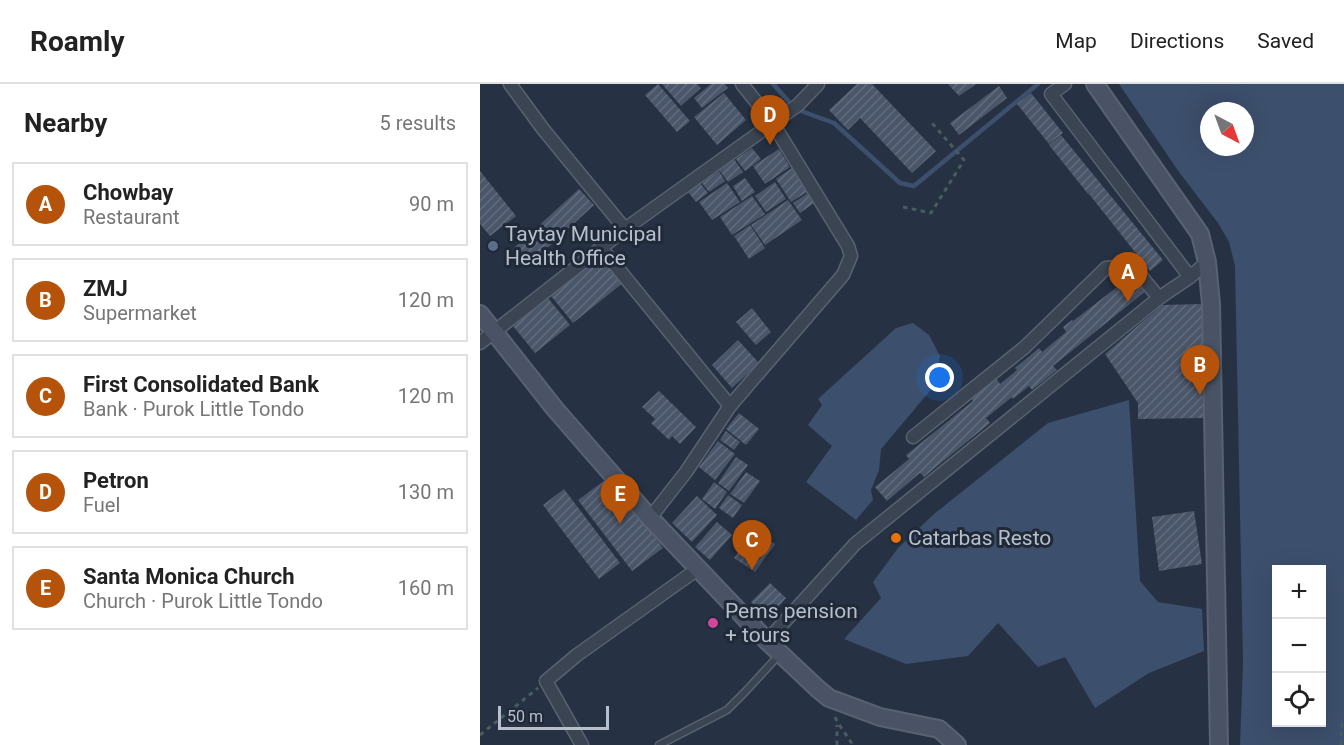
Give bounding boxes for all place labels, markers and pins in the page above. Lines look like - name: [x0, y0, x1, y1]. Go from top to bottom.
- pin: D: [750, 95, 790, 145]
- place label: Taytay Municipal Health Office: [505, 222, 662, 270]
- marker: Taytay Municipal Health Office: [486, 239, 500, 253]
- pin: A: [1108, 252, 1148, 302]
- pin: B: [1180, 346, 1220, 395]
- pin: E: [600, 474, 640, 524]
- pin: C: [732, 520, 772, 570]
- place label: Catarbas Resto: [908, 526, 1051, 550]
- marker: Catarbas Resto: [889, 531, 903, 545]
- place label: Pems pension + tours: [725, 599, 858, 647]
- marker: Pems pension + tours: [706, 616, 720, 630]

